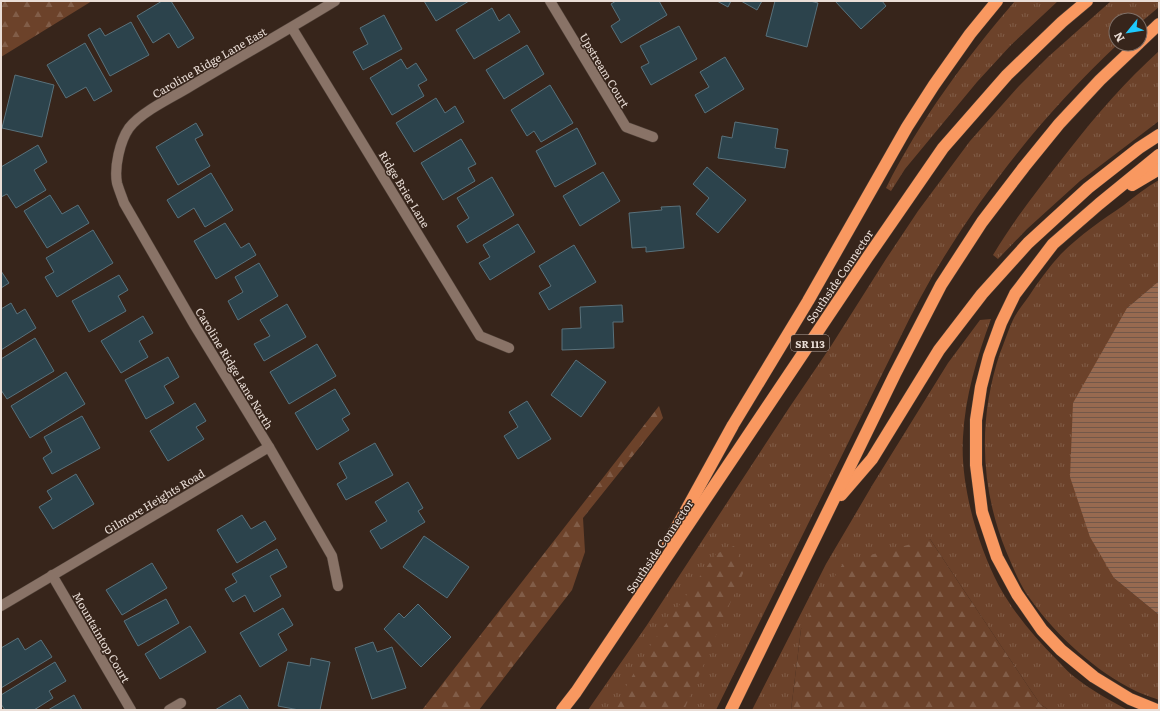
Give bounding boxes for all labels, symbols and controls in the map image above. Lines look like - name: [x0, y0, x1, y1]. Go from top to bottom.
- north arrow: [1108, 12, 1148, 52]
- street label: Caroline Ridge Lane East: [149, 22, 270, 101]
- street label: Upstream Court: [576, 30, 634, 111]
- text: N: [1109, 30, 1128, 45]
- street label: Ridge Brier Lane: [376, 148, 434, 231]
- street label: Southside Connector: [802, 225, 877, 326]
- street label: Caroline Ridge Lane North: [192, 304, 278, 432]
- road number: SR 113: [791, 335, 829, 351]
- street label: Gilmore Heights Road: [101, 464, 208, 537]
- street label: Southside Connector: [622, 495, 697, 596]
- street label: Mountaintop Court: [69, 589, 135, 686]

